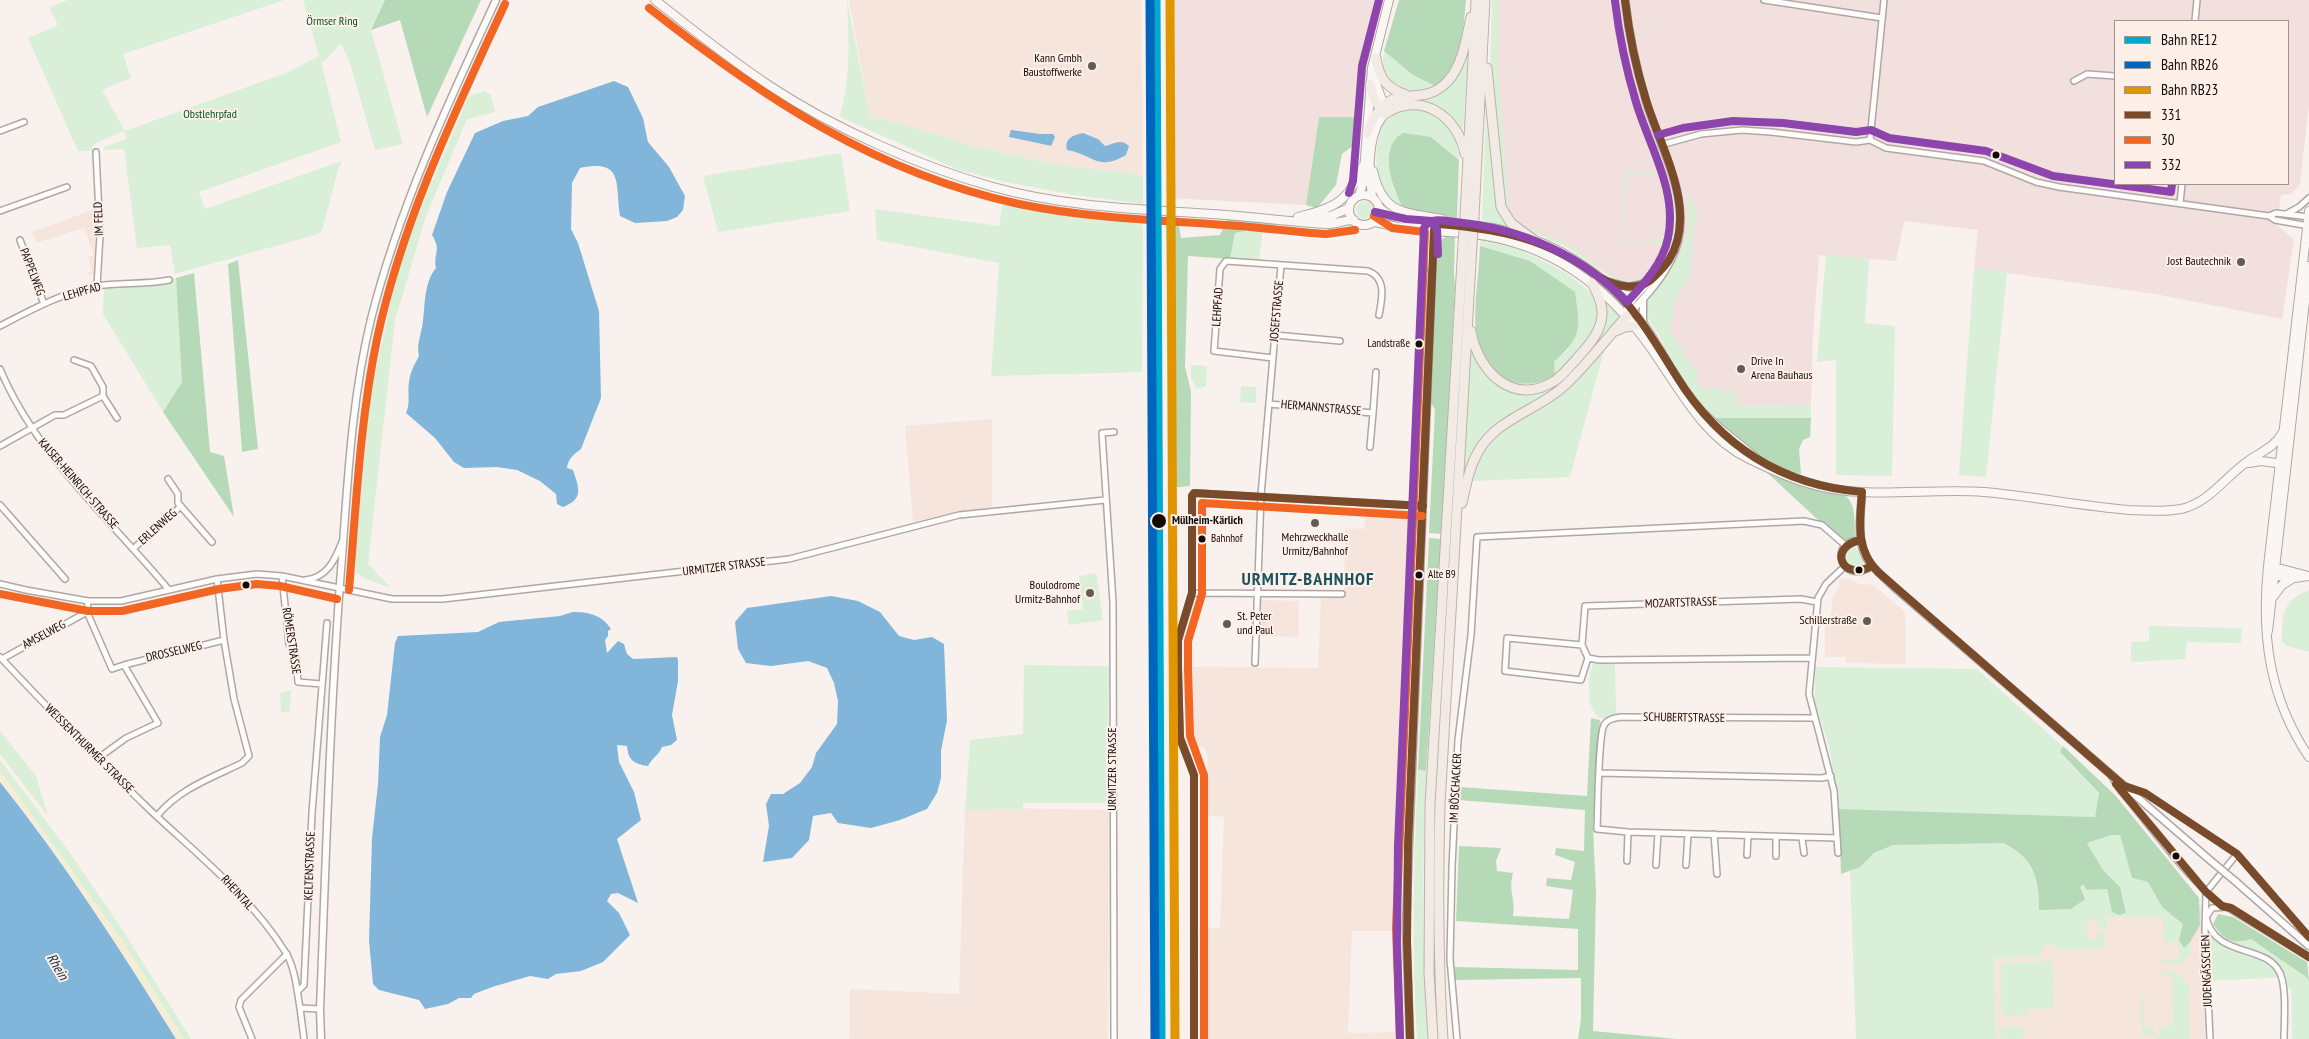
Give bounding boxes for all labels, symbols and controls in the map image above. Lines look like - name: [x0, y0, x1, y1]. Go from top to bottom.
- park label: Örmser Ring: [306, 15, 358, 29]
- legend: [2114, 20, 2289, 185]
- text: Bahn RE12: [2161, 30, 2218, 49]
- place label: Kann Gmbh Baustoffwerke: [1023, 52, 1082, 80]
- text: Bahn RB26: [2161, 55, 2218, 74]
- marker: Kann Gmbh Baustoffwerke: [1086, 60, 1098, 72]
- text: Bahn RB23: [2161, 80, 2218, 99]
- text: 331: [2161, 105, 2181, 124]
- park label: Obstlehrpfad: [183, 108, 237, 122]
- text: 30: [2161, 130, 2175, 149]
- unlabelled marker: [1991, 150, 2001, 160]
- text: 332: [2161, 155, 2181, 174]
- street label: IM FELD: [91, 202, 107, 236]
- street label: PAPPELWEG: [16, 246, 48, 298]
- place label: Jost Bautechnik: [2167, 255, 2231, 269]
- marker: Jost Bautechnik: [2235, 256, 2247, 268]
- street label: LEHPFAD: [61, 280, 103, 304]
- street label: JOSEFSTRASSE: [1267, 280, 1287, 342]
- street label: LEHPFAD: [1209, 287, 1227, 327]
- place label: Landstraße: [1368, 337, 1410, 351]
- marker: Landstraße: [1414, 339, 1424, 349]
- place label: Drive In Arena Bauhaus: [1751, 355, 1813, 383]
- marker: Drive In Arena Bauhaus: [1735, 363, 1747, 375]
- street label: HERMANNSTRASSE: [1280, 397, 1362, 419]
- street label: KAISER-HEINRICH-STRASSE: [35, 436, 121, 532]
- street label: ERLENWEG: [136, 506, 180, 548]
- marker: Mülheim-Kärlich: [1150, 512, 1168, 530]
- place label: Mülheim-Kärlich: [1172, 514, 1243, 528]
- marker: Mehrzweckhalle Urmitz/Bahnhof: [1309, 517, 1321, 529]
- place label: Mehrzweckhalle Urmitz/Bahnhof: [1282, 531, 1348, 559]
- place label: Bahnhof: [1211, 532, 1243, 546]
- marker: Bahnhof: [1197, 534, 1207, 544]
- street label: URMITZER STRASSE: [682, 555, 766, 579]
- unlabelled marker: [1854, 565, 1864, 575]
- place label: Alte B9: [1428, 568, 1456, 582]
- district label: URMITZ-BAHNHOF: [1240, 569, 1376, 591]
- marker: Alte B9: [1414, 570, 1424, 580]
- place label: Boulodrome Urmitz-Bahnhof: [1015, 579, 1080, 607]
- unlabelled marker: [241, 580, 251, 590]
- marker: Boulodrome Urmitz-Bahnhof: [1084, 587, 1096, 599]
- street label: MOZARTSTRASSE: [1645, 595, 1717, 611]
- street label: RÖMERSTRASSE: [279, 606, 303, 676]
- place label: St. Peter und Paul: [1237, 610, 1273, 638]
- place label: Schillerstraße: [1800, 614, 1857, 628]
- marker: Schillerstraße: [1861, 615, 1873, 627]
- street label: AMSELWEG: [20, 618, 68, 652]
- marker: St. Peter und Paul: [1221, 618, 1233, 630]
- street label: DROSSELWEG: [145, 639, 203, 665]
- street label: WEISSENTHURMER STRASSE: [42, 702, 136, 796]
- street label: SCHUBERTSTRASSE: [1643, 710, 1725, 726]
- street label: URMITZER STRASSE: [1106, 727, 1120, 811]
- street label: IM BÖSCHACKER: [1447, 753, 1465, 823]
- street label: KELTENSTRASSE: [302, 831, 318, 901]
- unlabelled marker: [2171, 851, 2181, 861]
- street label: RHEINTAL: [218, 873, 256, 913]
- street label: JUDENGÄSSCHEN: [2199, 935, 2215, 1007]
- water label: Rhein: [43, 951, 71, 983]

